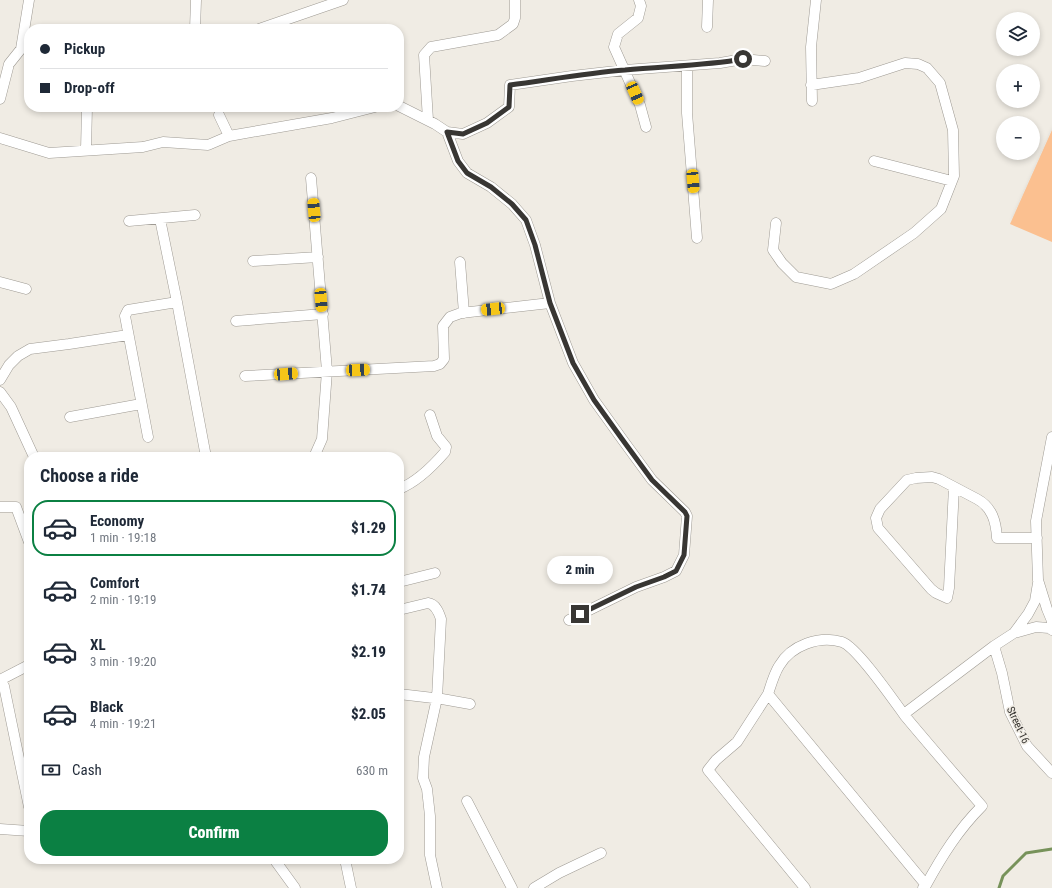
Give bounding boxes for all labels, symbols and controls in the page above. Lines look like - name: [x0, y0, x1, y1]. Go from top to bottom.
- map controls: [996, 12, 1040, 160]
- button: layers: [996, 12, 1040, 56]
- text: Pickup: [64, 40, 105, 58]
- route start: [734, 50, 752, 68]
- button: +: [996, 64, 1040, 108]
- text: Drop-off: [64, 79, 115, 97]
- car: [625, 80, 645, 106]
- button: −: [996, 116, 1040, 160]
- car: [686, 169, 700, 193]
- car: [307, 198, 321, 222]
- car: [314, 288, 328, 312]
- car: [480, 302, 506, 316]
- car: [346, 363, 370, 377]
- car: [274, 367, 298, 381]
- text: Choose a ride: [40, 465, 139, 486]
- icon: car: [42, 510, 78, 546]
- text: Economy: [90, 512, 144, 530]
- text: $1.29: [351, 519, 386, 537]
- text: 1 min · 19:18: [90, 530, 156, 545]
- callout: 2 min: [547, 556, 613, 584]
- text: 2 min: [566, 562, 594, 577]
- icon: car: [42, 572, 78, 608]
- text: Comfort: [90, 574, 139, 592]
- text: $1.74: [351, 581, 386, 599]
- text: 2 min · 19:19: [90, 592, 156, 607]
- route end: [571, 605, 589, 623]
- icon: car: [42, 634, 78, 670]
- text: XL: [90, 636, 106, 654]
- text: $2.19: [351, 643, 386, 661]
- text: 3 min · 19:20: [90, 654, 156, 669]
- icon: car: [42, 696, 78, 732]
- text: Black: [90, 698, 123, 716]
- street label: Street-16: [1004, 704, 1032, 746]
- text: $2.05: [351, 705, 386, 723]
- text: 4 min · 19:21: [90, 716, 156, 731]
- icon: cash: [40, 759, 62, 781]
- text: Cash: [72, 761, 102, 779]
- text: 630 m: [356, 763, 388, 778]
- button: Confirm: [40, 810, 388, 856]

